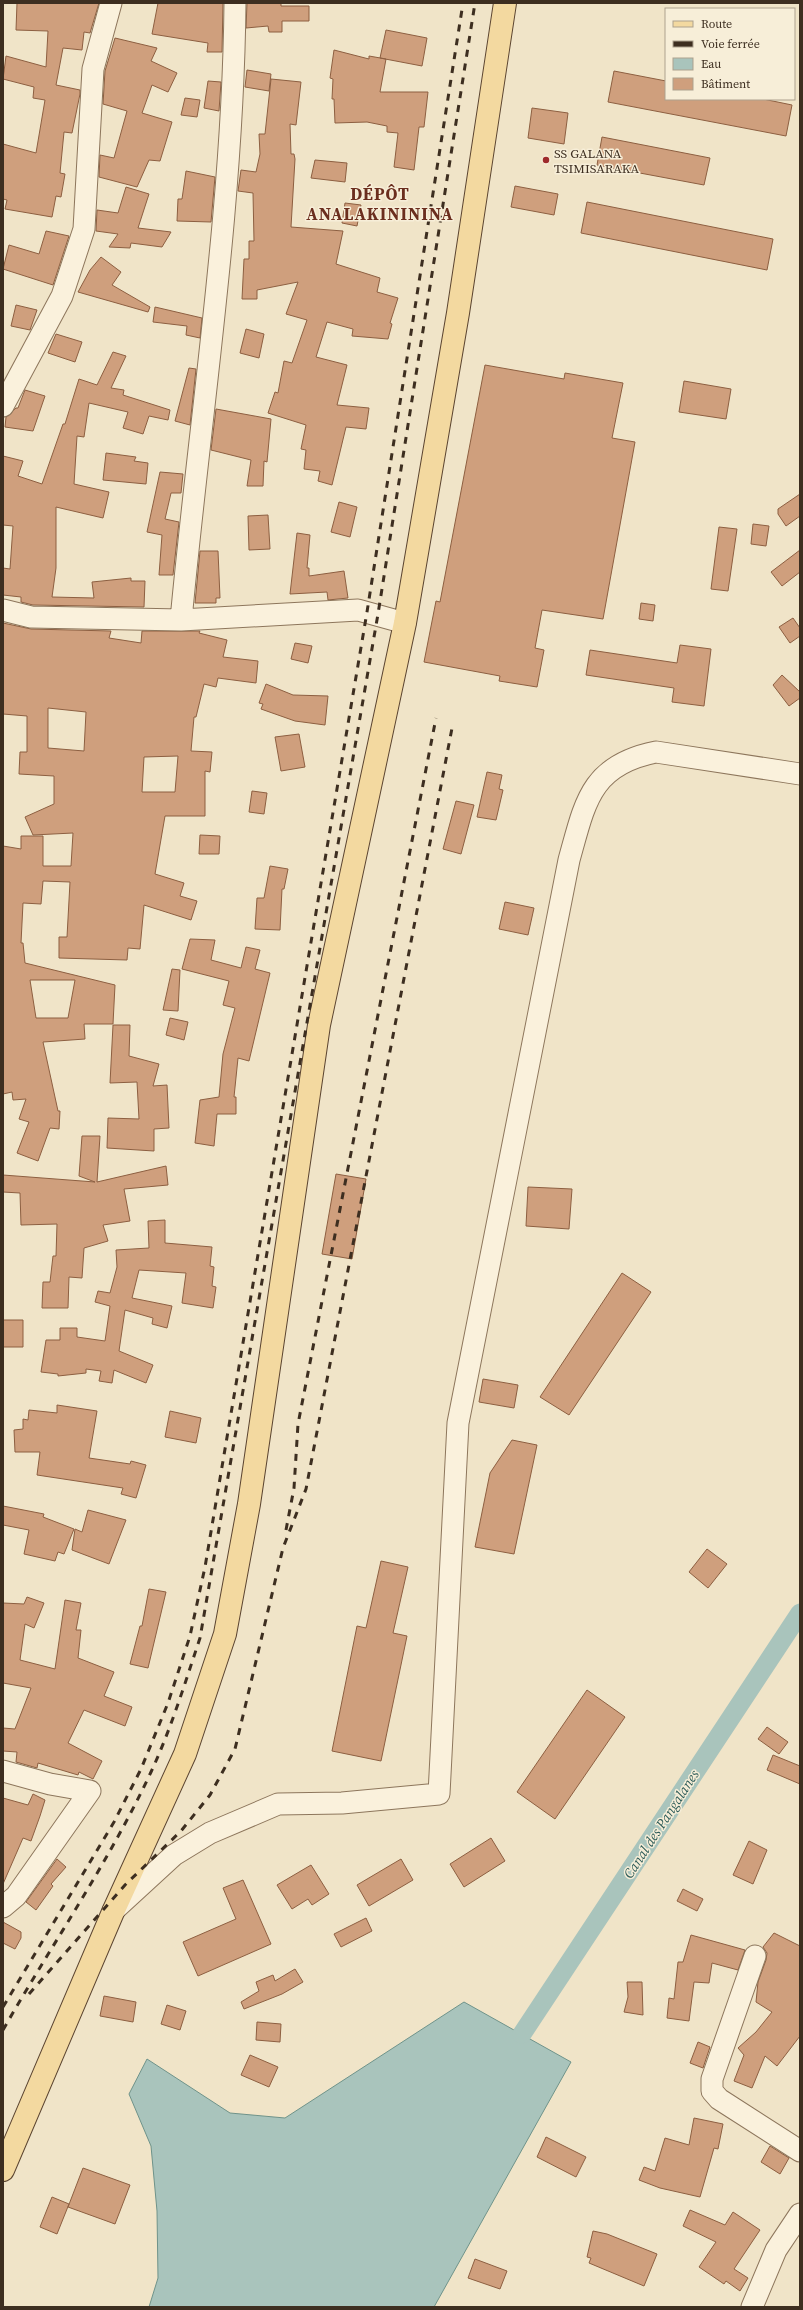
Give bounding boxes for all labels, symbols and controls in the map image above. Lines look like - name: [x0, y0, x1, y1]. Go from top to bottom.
- legend: [665, 8, 795, 100]
- text: Route: [701, 16, 732, 32]
- text: Voie ferrée: [701, 36, 760, 52]
- text: Eau: [701, 56, 721, 72]
- text: Bâtiment: [701, 76, 750, 92]
- place label: SS GALANA TSIMISARAKA: [554, 145, 640, 177]
- marker: SS GALANA TSIMISARAKA: [541, 155, 551, 165]
- district label: DÉPÔT ANALAKINININA: [306, 182, 454, 226]
- water label: Canal des Pangalanes: [618, 1765, 704, 1882]

